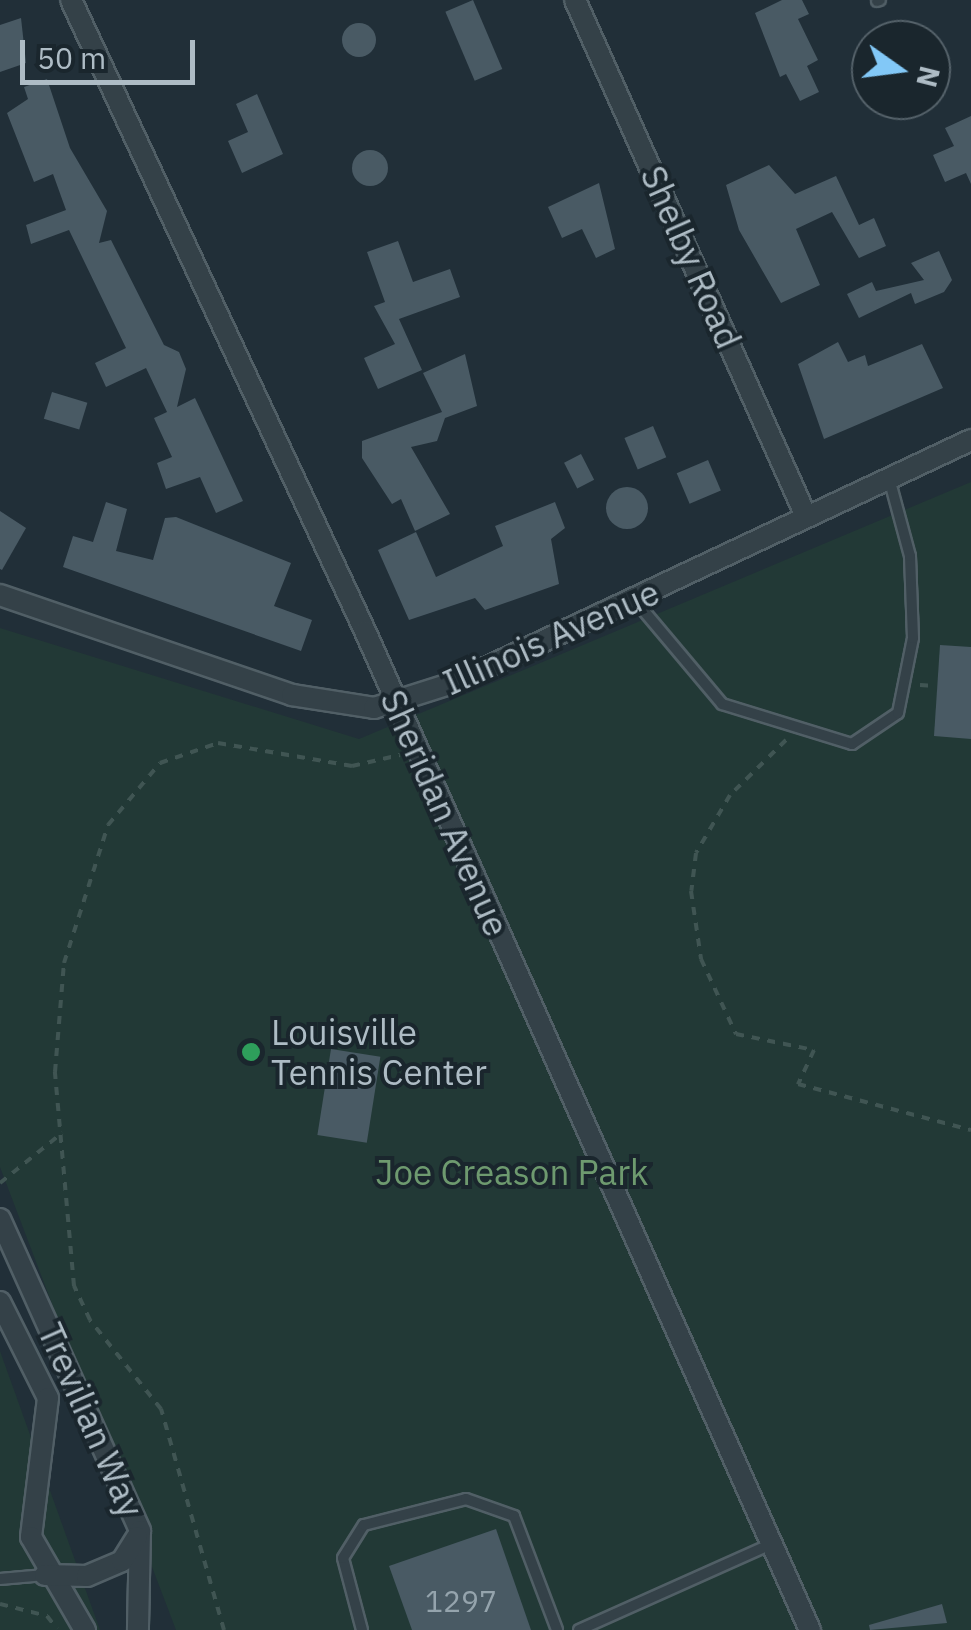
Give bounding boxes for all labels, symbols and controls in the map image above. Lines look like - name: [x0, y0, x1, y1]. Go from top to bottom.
- scale bar: [25, 20, 200, 82]
- north arrow: [851, 20, 951, 120]
- text: 50 m: [37, 38, 106, 77]
- text: N: [908, 63, 949, 91]
- street label: Shelby Road: [632, 159, 750, 355]
- street label: Illinois Avenue: [436, 571, 666, 703]
- street label: Sheridan Avenue: [372, 683, 518, 943]
- place label: Louisville Tennis Center: [271, 1011, 487, 1093]
- marker: Louisville Tennis Center: [240, 1041, 262, 1063]
- park label: Joe Creason Park: [376, 1151, 648, 1193]
- street label: Trevilian Way: [30, 1316, 152, 1524]
- house number: 1297: [425, 1583, 497, 1619]

